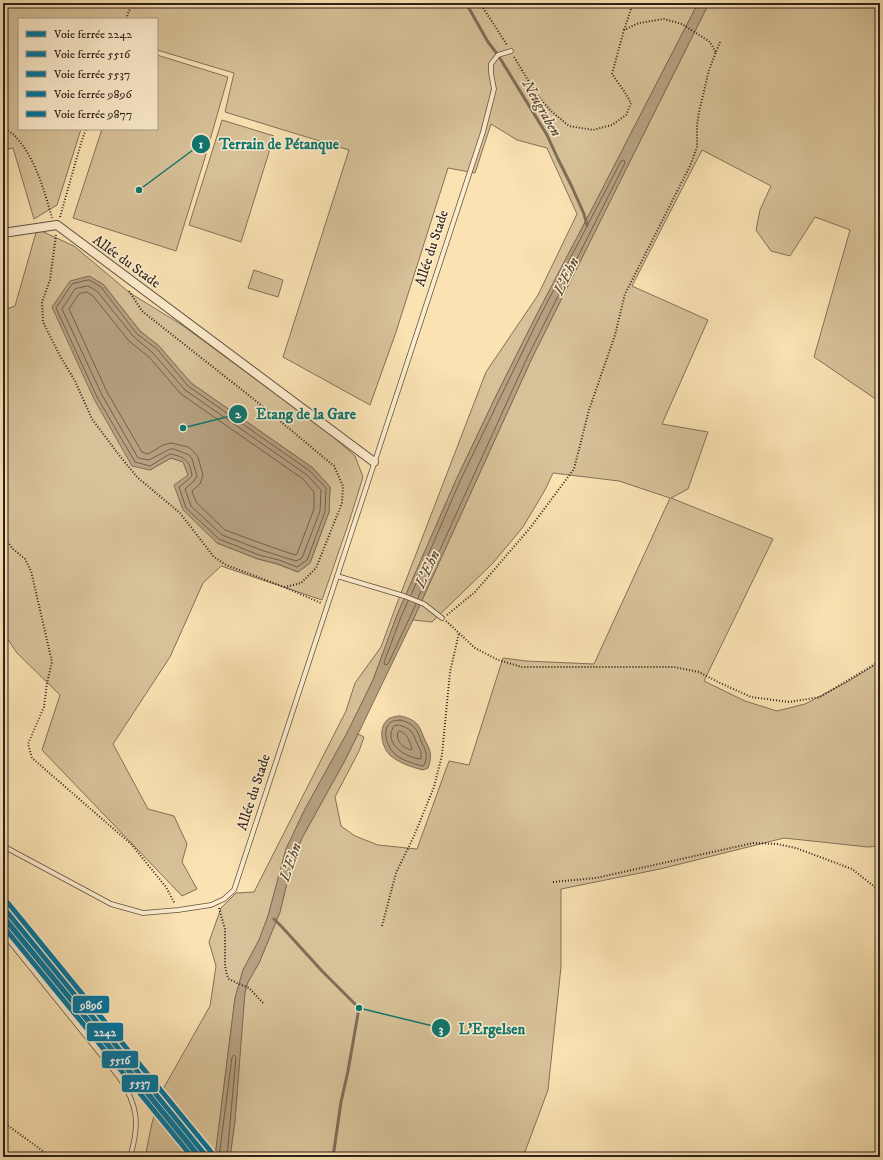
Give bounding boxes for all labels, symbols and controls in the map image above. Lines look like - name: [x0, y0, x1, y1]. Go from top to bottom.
- legend: [18, 18, 158, 130]
- text: Voie ferrée 2242: [53, 27, 132, 42]
- text: Voie ferrée 5516: [53, 47, 131, 62]
- text: Voie ferrée 5537: [53, 67, 130, 82]
- water label: Neugraben: [517, 75, 566, 141]
- text: Voie ferrée 9896: [53, 87, 133, 102]
- text: Voie ferrée 9877: [53, 107, 132, 122]
- callout: Terrain de Pétanque: [191, 130, 347, 157]
- text: Terrain de Pétanque: [218, 135, 340, 155]
- text: 1: [199, 137, 204, 152]
- street label: Allée du Stade: [411, 208, 453, 289]
- street label: Allée du Stade: [89, 231, 164, 292]
- water label: L'Ehn: [549, 254, 584, 299]
- callout: Etang de la Gare: [228, 401, 364, 428]
- text: Etang de la Gare: [256, 405, 357, 424]
- text: 2: [235, 407, 242, 422]
- water label: L'Ehn: [410, 547, 445, 592]
- street label: Allée du Stade: [233, 752, 275, 833]
- water label: L'Ehn: [275, 840, 306, 885]
- line badge: 9896: [72, 995, 110, 1014]
- text: 9896: [79, 999, 103, 1013]
- callout: L'Ergelsen: [431, 1015, 534, 1042]
- text: L'Ergelsen: [459, 1020, 526, 1039]
- line badge: 2242: [86, 1022, 124, 1042]
- text: 3: [439, 1022, 444, 1037]
- text: 2242: [94, 1026, 117, 1040]
- line badge: 5516: [101, 1050, 139, 1069]
- text: 5516: [109, 1054, 132, 1068]
- line badge: 5537: [121, 1074, 159, 1093]
- text: 5537: [129, 1077, 151, 1091]

